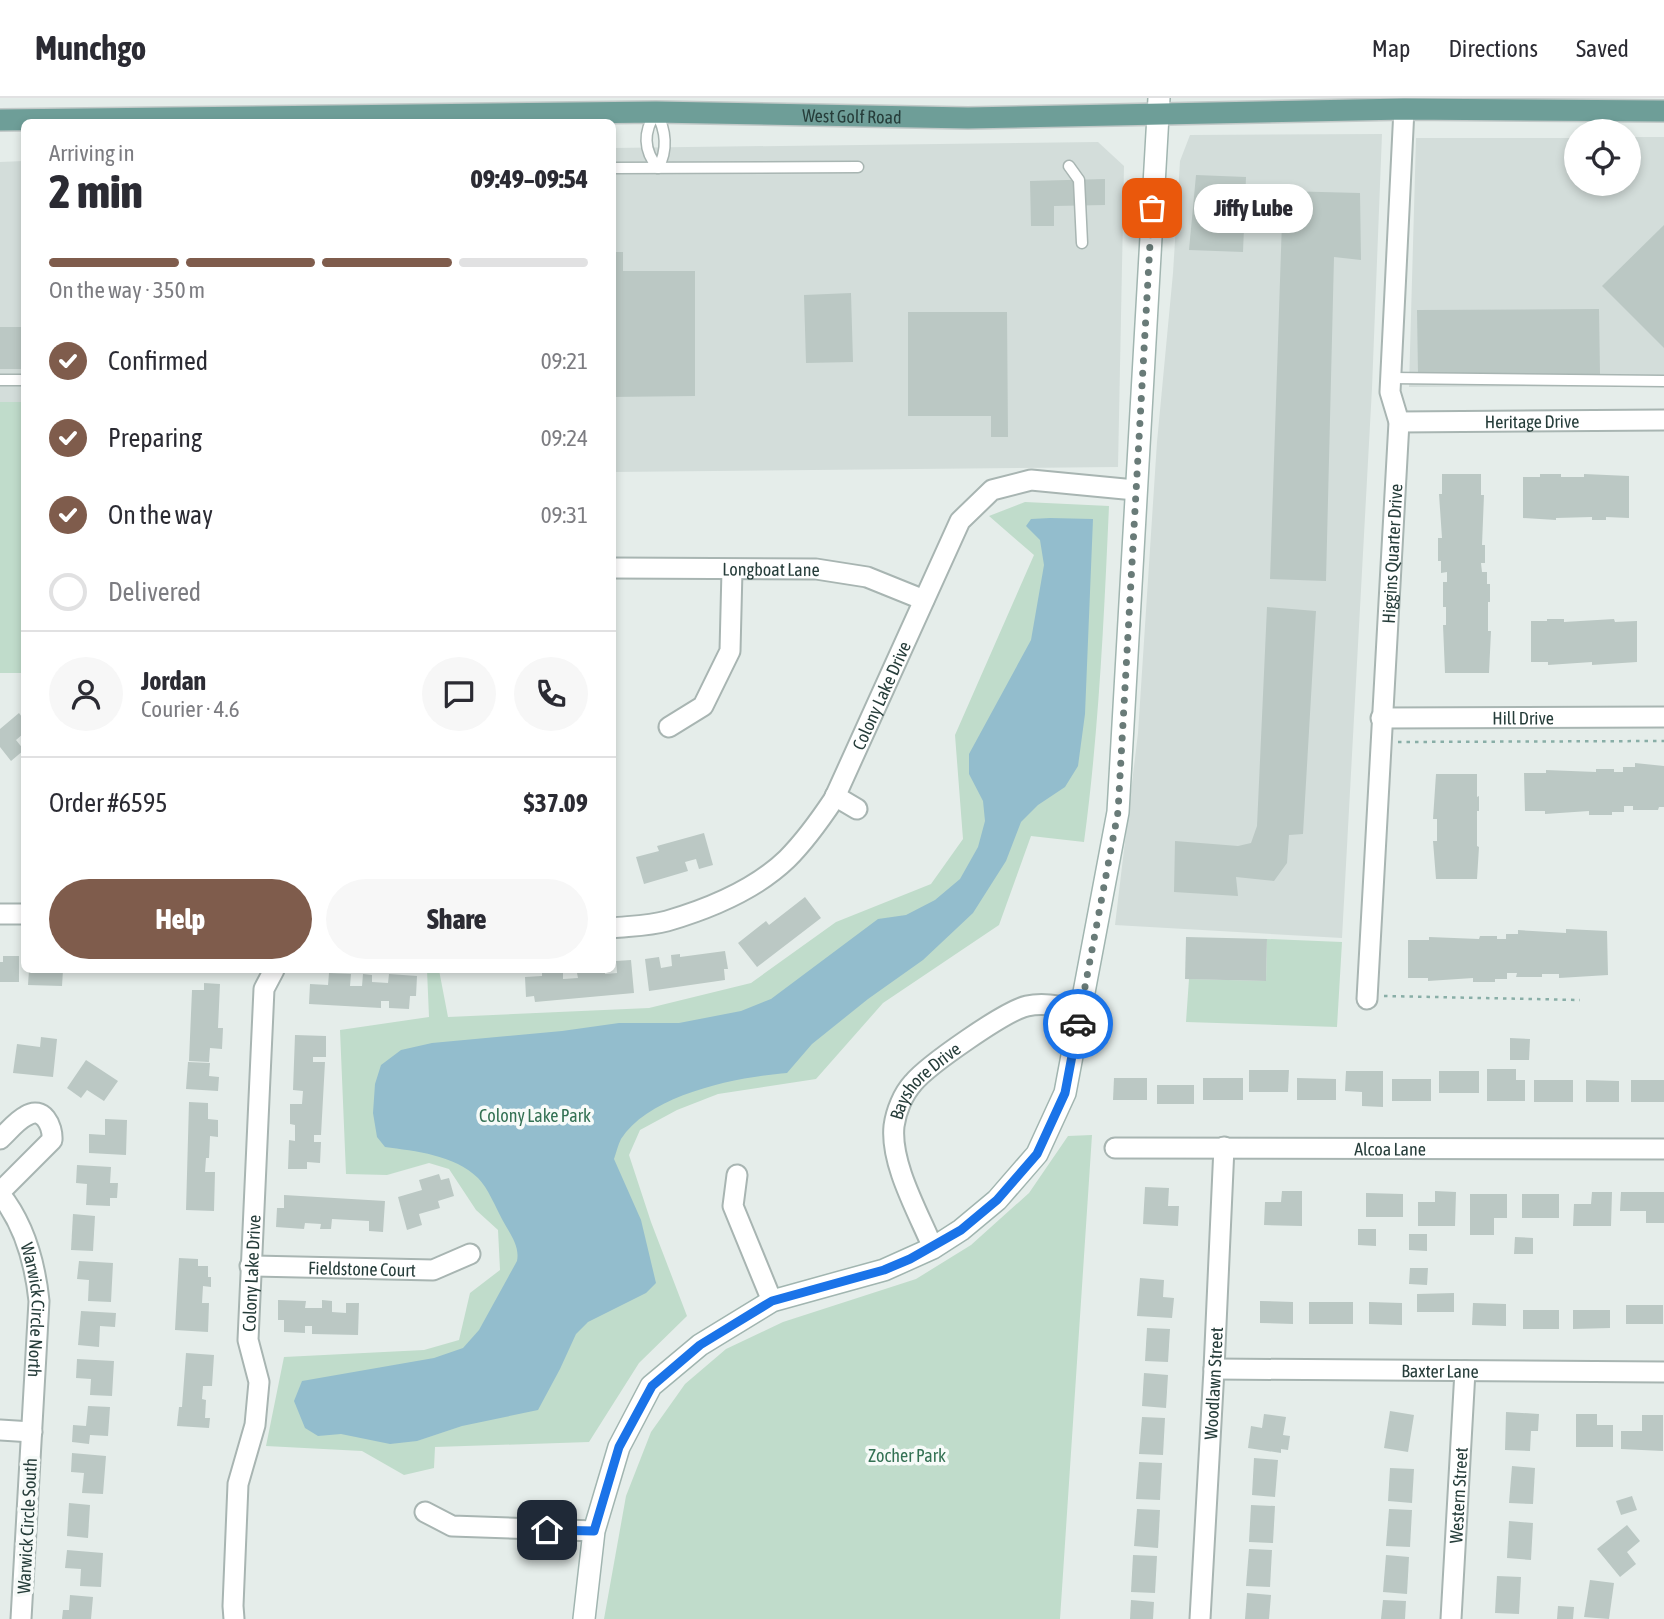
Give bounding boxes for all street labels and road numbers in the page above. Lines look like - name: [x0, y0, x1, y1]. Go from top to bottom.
- street label: West Golf Road: [802, 104, 902, 127]
- street label: Heritage Drive: [1485, 410, 1579, 432]
- street label: Higgins Quarter Drive: [1377, 483, 1406, 624]
- street label: Longboat Lane: [722, 558, 820, 580]
- street label: Colony Lake Drive: [847, 638, 915, 753]
- street label: Hill Drive: [1492, 707, 1554, 728]
- street label: Bayshore Drive: [885, 1038, 964, 1122]
- street label: Alcoa Lane: [1354, 1138, 1426, 1159]
- street label: Colony Lake Drive: [238, 1214, 264, 1332]
- street label: Warwick Circle North: [17, 1240, 50, 1378]
- street label: Fieldstone Court: [308, 1257, 416, 1280]
- street label: Woodlawn Street: [1200, 1327, 1226, 1440]
- street label: Baxter Lane: [1401, 1360, 1479, 1381]
- street label: Western Street: [1445, 1447, 1471, 1544]
- street label: Warwick Circle South: [13, 1457, 41, 1595]

